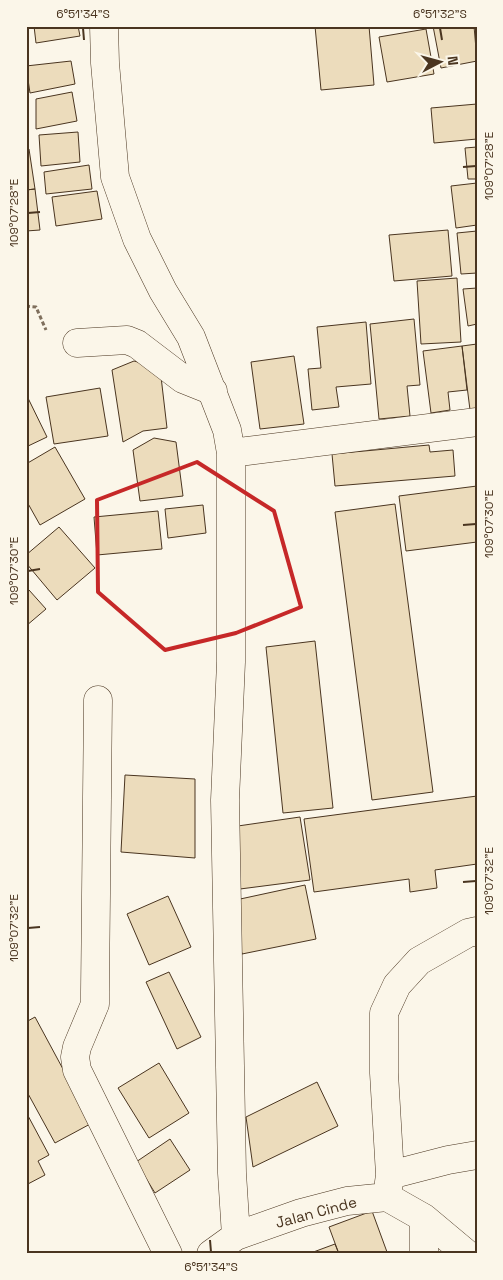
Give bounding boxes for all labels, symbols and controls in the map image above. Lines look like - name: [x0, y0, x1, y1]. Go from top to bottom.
- text: 6°51'34"S: [56, 6, 110, 22]
- text: 6°51'32"S: [413, 6, 467, 22]
- north arrow: [416, 38, 466, 88]
- text: N: [443, 55, 462, 66]
- text: 109°07'28"E: [481, 132, 497, 200]
- text: 109°07'28"E: [6, 179, 22, 247]
- text: 109°07'30"E: [481, 489, 497, 558]
- text: 109°07'30"E: [6, 536, 22, 605]
- text: 109°07'32"E: [481, 847, 497, 915]
- text: 109°07'32"E: [6, 894, 22, 962]
- street label: Jalan Cinde: [273, 1192, 359, 1232]
- text: 6°51'34"S: [184, 1259, 238, 1275]

